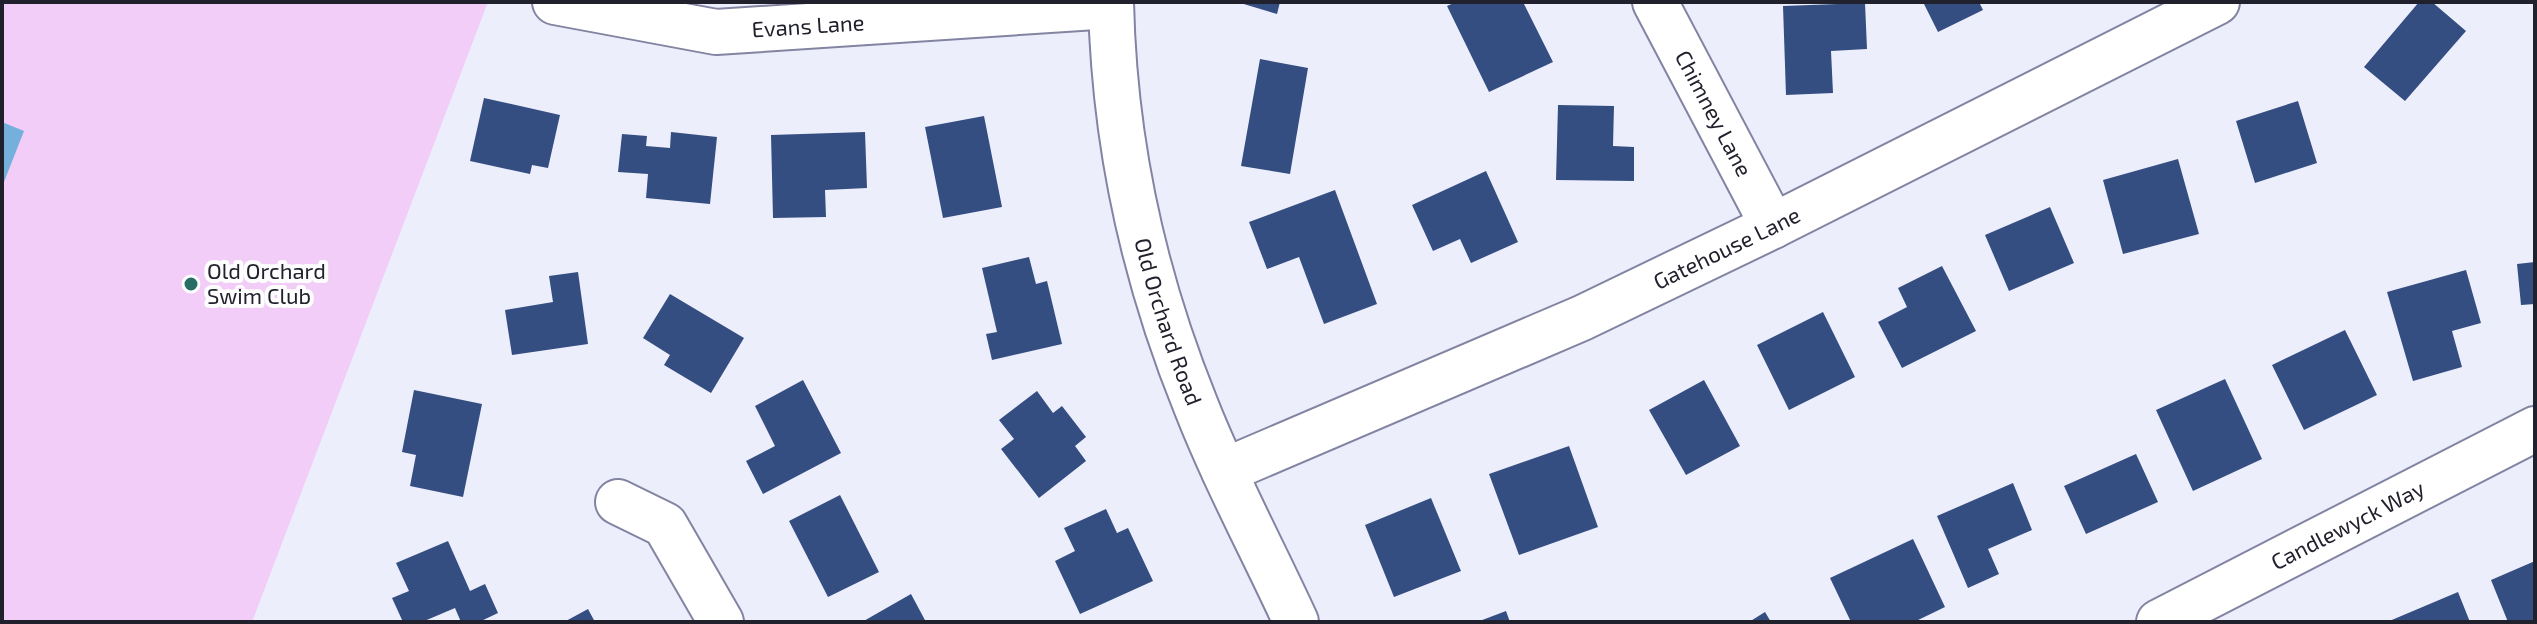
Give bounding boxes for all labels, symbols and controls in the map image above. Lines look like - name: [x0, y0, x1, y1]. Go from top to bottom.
- street label: Evans Lane: [751, 8, 865, 42]
- street label: Chimney Lane: [1671, 46, 1758, 180]
- street label: Gatehouse Lane: [1649, 201, 1804, 294]
- street label: Old Orchard Road: [1130, 235, 1208, 409]
- place label: Old Orchard Swim Club: [207, 257, 326, 308]
- marker: Old Orchard Swim Club: [182, 275, 200, 293]
- street label: Candlewyck Way: [2266, 474, 2428, 574]

